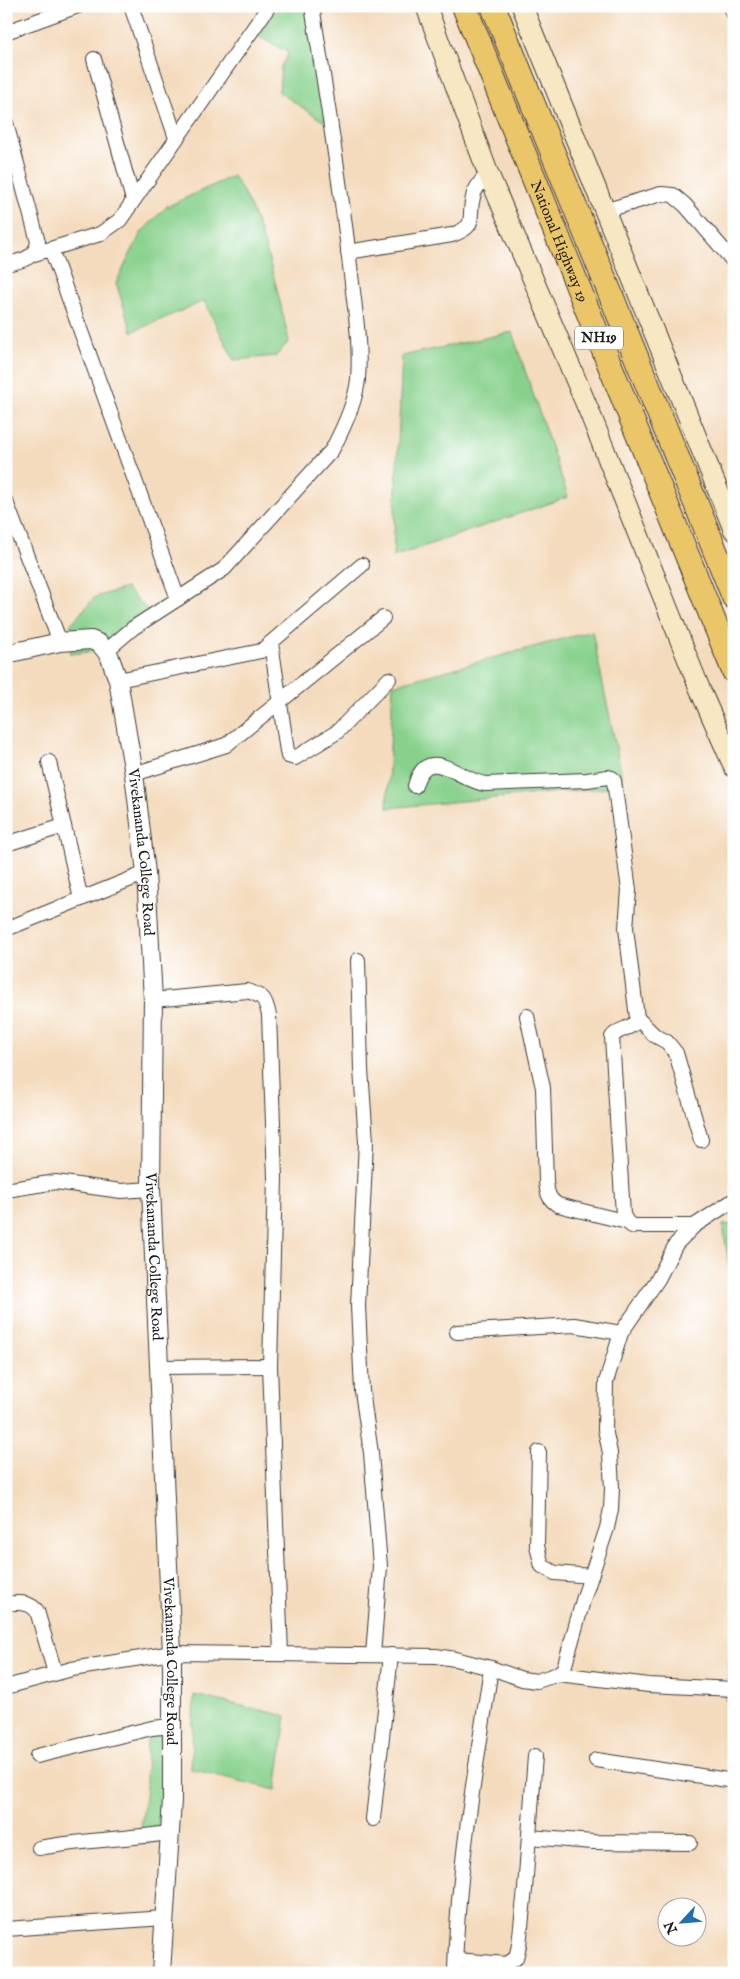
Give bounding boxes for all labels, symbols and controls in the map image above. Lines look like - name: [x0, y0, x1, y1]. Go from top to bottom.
- street label: National Highway 19: [526, 178, 593, 305]
- road number: NH19: [575, 326, 623, 349]
- street label: Vivekananda College Road: [124, 766, 159, 937]
- street label: Vivekananda College Road: [141, 1172, 167, 1342]
- street label: Vivekananda College Road: [159, 1576, 182, 1746]
- north arrow: [658, 1896, 708, 1946]
- text: N: [660, 1918, 682, 1938]

